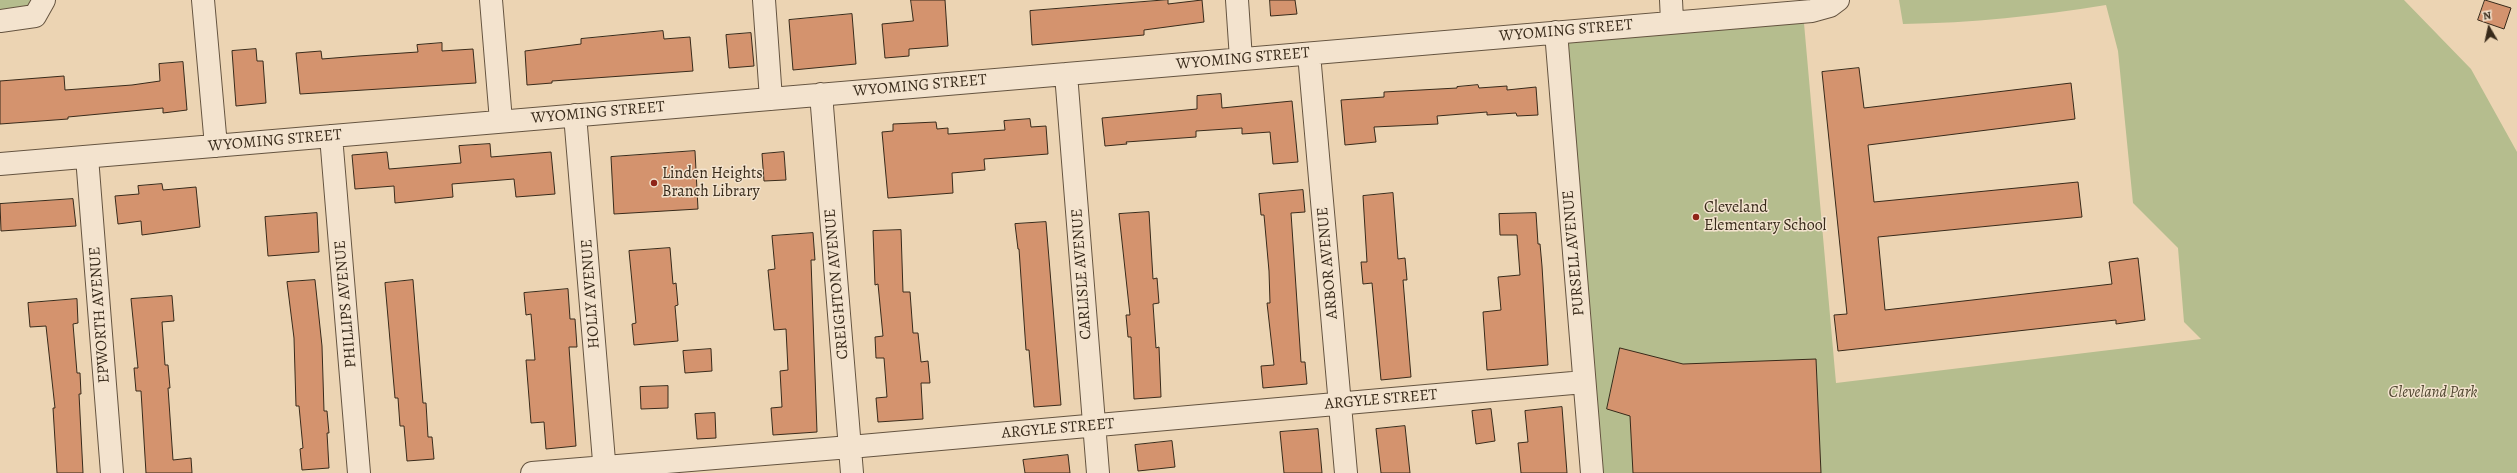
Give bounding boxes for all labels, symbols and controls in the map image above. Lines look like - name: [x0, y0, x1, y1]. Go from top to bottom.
- north arrow: [2469, 8, 2509, 48]
- text: N: [2482, 8, 2492, 24]
- street label: WYOMING STREET: [1498, 16, 1634, 46]
- street label: WYOMING STREET: [1175, 44, 1311, 74]
- street label: WYOMING STREET: [852, 71, 988, 101]
- street label: WYOMING STREET: [530, 98, 666, 128]
- street label: WYOMING STREET: [207, 126, 343, 156]
- place label: Linden Heights Branch Library: [662, 164, 763, 202]
- marker: Linden Heights Branch Library: [649, 178, 659, 188]
- street label: PURSELL AVENUE: [1559, 189, 1589, 317]
- place label: Cleveland Elementary School: [1704, 198, 1827, 236]
- street label: ARBOR AVENUE: [1314, 206, 1342, 320]
- street label: CREIGHTON AVENUE: [821, 208, 853, 360]
- street label: CARLISLE AVENUE: [1068, 208, 1096, 340]
- marker: Cleveland Elementary School: [1691, 212, 1701, 222]
- street label: PHILLIPS AVENUE: [331, 239, 361, 369]
- street label: HOLLY AVENUE: [578, 239, 604, 349]
- street label: EPWORTH AVENUE: [86, 246, 114, 384]
- park label: Cleveland Park: [2389, 383, 2477, 403]
- street label: ARGYLE STREET: [1324, 385, 1438, 415]
- street label: ARGYLE STREET: [1001, 414, 1115, 444]

